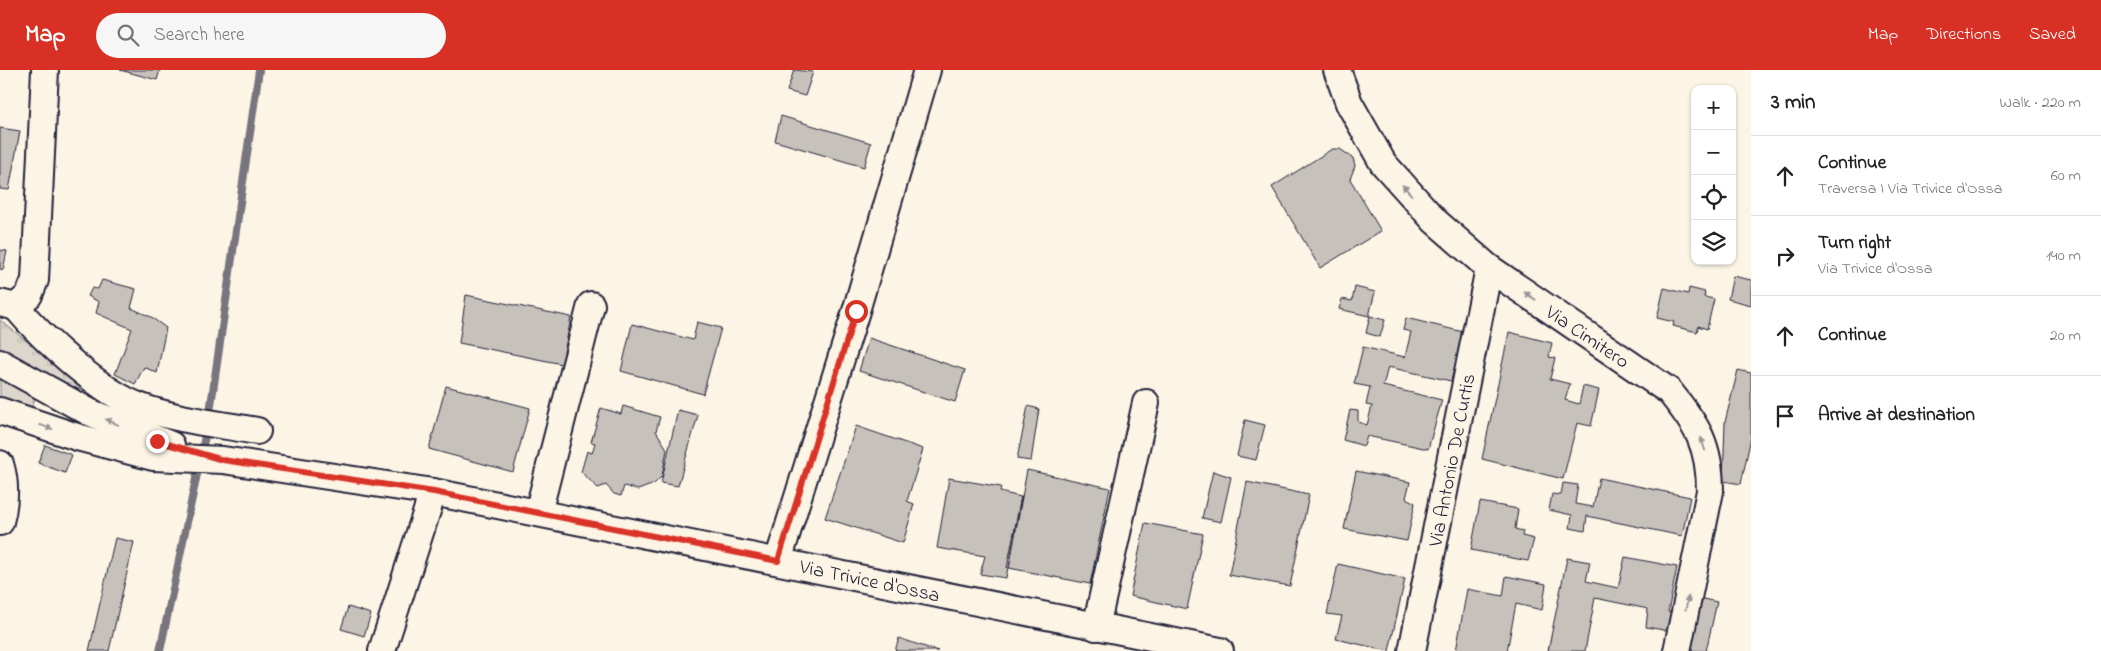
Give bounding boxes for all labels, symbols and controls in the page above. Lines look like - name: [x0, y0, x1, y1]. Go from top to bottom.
- search box: [96, 13, 446, 58]
- text: Map: [25, 18, 66, 53]
- icon: search: [114, 21, 142, 49]
- text: Search here: [154, 22, 245, 49]
- text: Map: [1868, 22, 1898, 48]
- text: Directions: [1926, 22, 2001, 48]
- text: Saved: [2029, 22, 2076, 48]
- map controls: [1691, 85, 1736, 265]
- button: +: [1691, 85, 1736, 130]
- text: 3 min: [1771, 88, 1815, 118]
- text: Walk · 220 m: [2000, 91, 2081, 115]
- button: −: [1691, 130, 1736, 175]
- text: Continue: [1818, 150, 1886, 177]
- icon: ahead: [1771, 162, 1799, 190]
- text: 60 m: [2051, 164, 2081, 188]
- button: locate: [1691, 175, 1736, 220]
- text: Traversa I Via Trivice d'Ossa: [1818, 177, 2002, 201]
- one-way arrow: [1402, 184, 1413, 197]
- button: layers: [1691, 220, 1736, 265]
- text: Turn right: [1818, 230, 1891, 257]
- icon: right: [1771, 242, 1799, 270]
- text: 140 m: [2046, 244, 2081, 268]
- text: Via Trivice d'Ossa: [1818, 257, 1932, 281]
- one-way arrow: [1523, 291, 1537, 301]
- street label: Via Cimitero: [1538, 299, 1634, 377]
- route start: [845, 300, 868, 323]
- icon: ahead: [1771, 322, 1799, 350]
- text: Continue: [1818, 322, 1886, 349]
- text: 20 m: [2050, 324, 2081, 348]
- street label: Via Antonio De Curtis: [1422, 371, 1484, 550]
- icon: arrive: [1771, 402, 1799, 430]
- text: Arrive at destination: [1818, 402, 1975, 429]
- one-way arrow: [105, 418, 119, 426]
- one-way arrow: [39, 423, 54, 431]
- route end: [146, 430, 169, 453]
- one-way arrow: [1699, 437, 1707, 452]
- street label: Via Trivice d'Ossa: [796, 553, 942, 611]
- one-way arrow: [1683, 595, 1691, 611]

